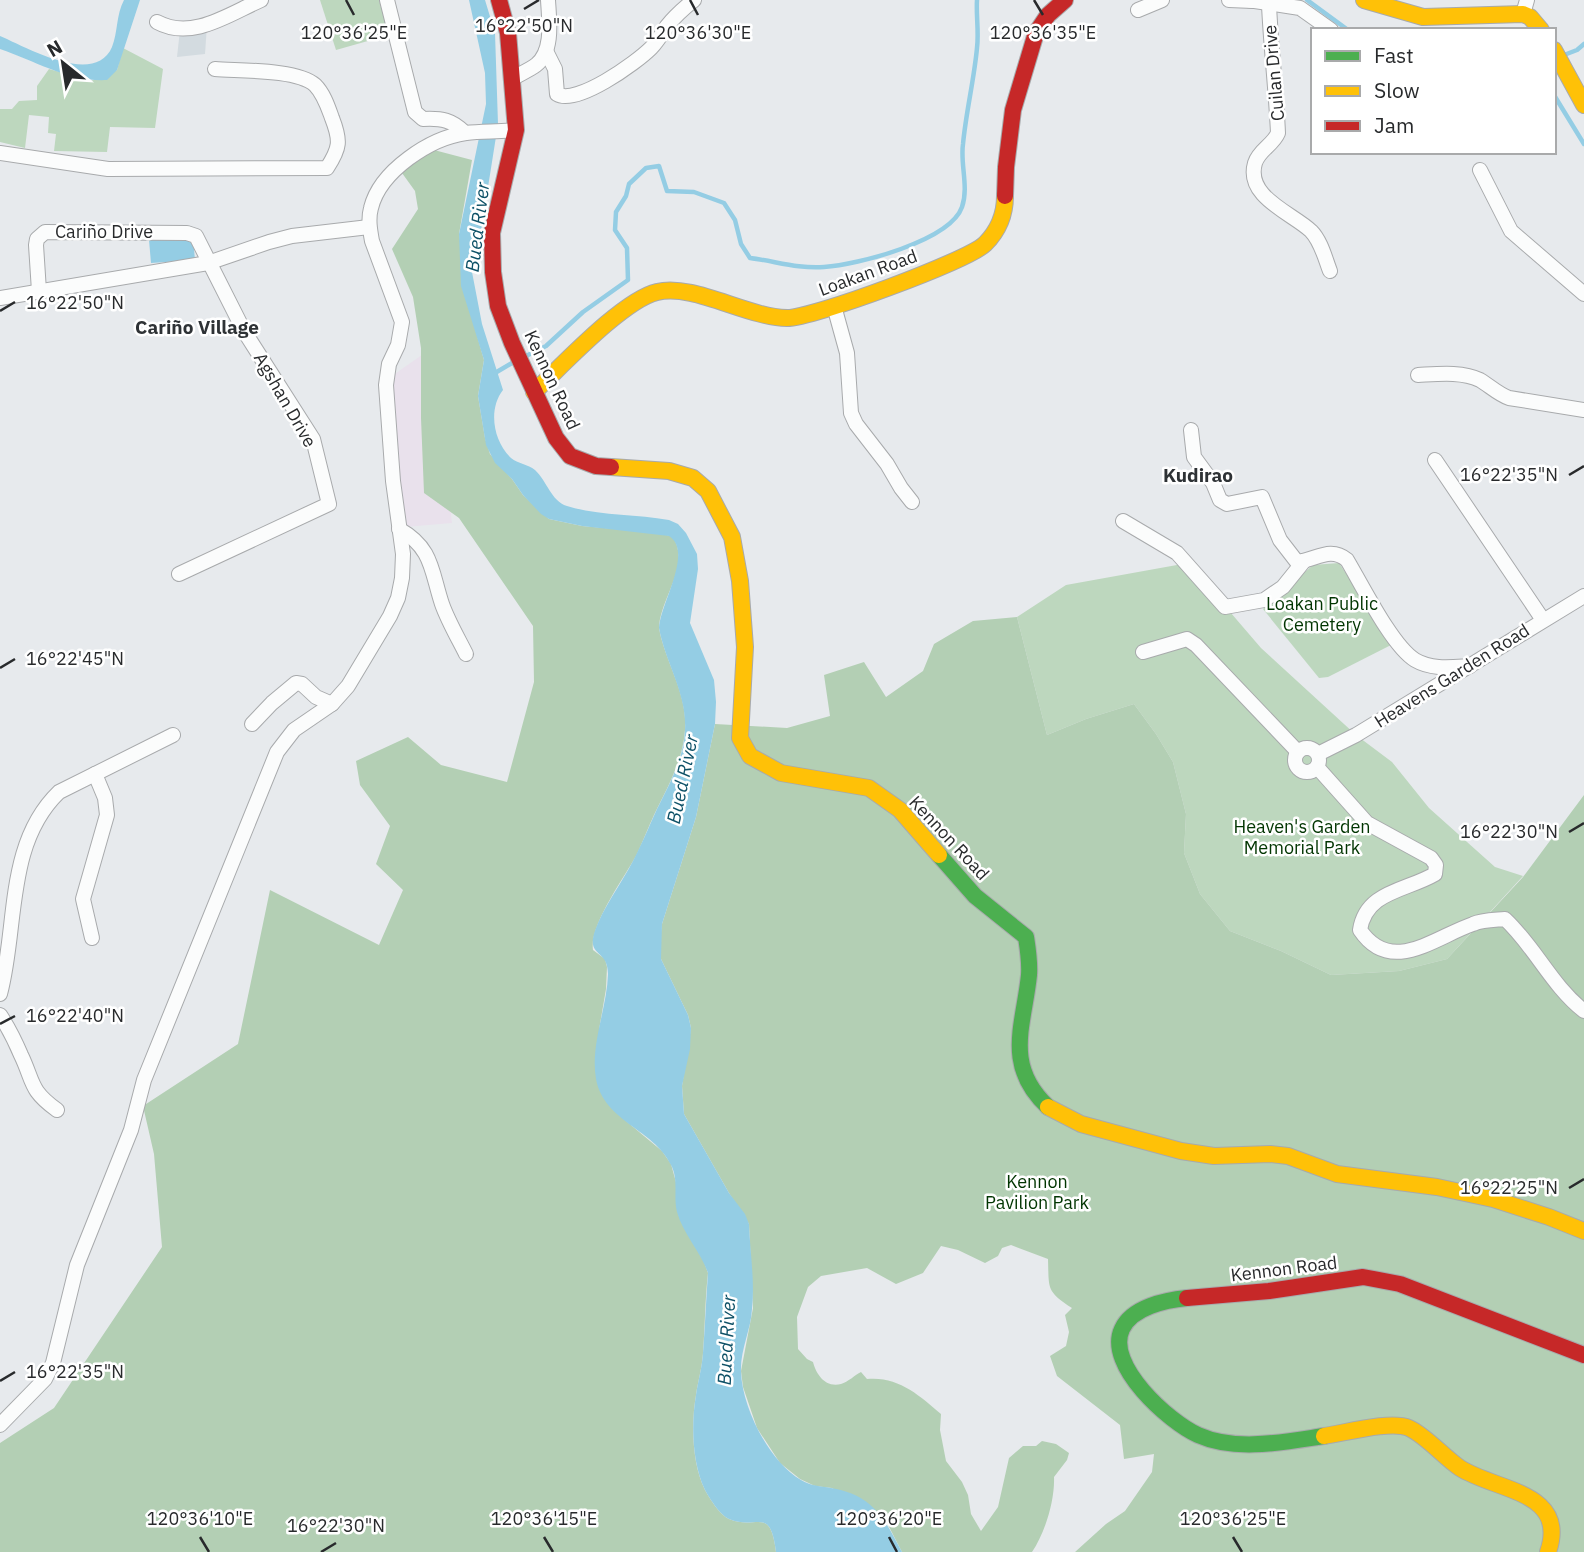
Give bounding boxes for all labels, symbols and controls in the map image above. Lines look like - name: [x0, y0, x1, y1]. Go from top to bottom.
- text: 16°22'50"N: [475, 14, 573, 37]
- text: 120°36'25"E: [301, 21, 407, 44]
- text: 120°36'30"E: [645, 21, 751, 44]
- text: 120°36'35"E: [990, 21, 1096, 44]
- street label: Cuilan Drive: [1258, 24, 1289, 122]
- north arrow: [28, 28, 98, 98]
- legend: [1311, 28, 1556, 154]
- text: N: [43, 34, 66, 62]
- text: Fast: [1374, 41, 1414, 69]
- text: Slow: [1374, 76, 1420, 104]
- text: Jam: [1374, 111, 1414, 139]
- water label: Bued River: [460, 180, 495, 273]
- street label: Cariño Drive: [55, 220, 153, 243]
- street label: Loakan Road: [815, 244, 920, 301]
- text: 16°22'50"N: [26, 291, 124, 314]
- district label: Cariño Village: [135, 315, 259, 339]
- street label: Kennon Road: [519, 326, 586, 433]
- street label: Agshan Drive: [249, 348, 322, 451]
- district label: Kudirao: [1163, 463, 1233, 487]
- text: 16°22'35"N: [1460, 463, 1558, 486]
- park label: Loakan Public Cemetery: [1266, 592, 1378, 636]
- street label: Heavens Garden Road: [1370, 618, 1534, 733]
- text: 16°22'45"N: [26, 647, 124, 670]
- water label: Bued River: [661, 731, 703, 826]
- street label: Kennon Road: [904, 791, 994, 885]
- park label: Heaven's Garden Memorial Park: [1233, 815, 1371, 859]
- text: 16°22'30"N: [1460, 820, 1558, 843]
- text: 16°22'40"N: [26, 1004, 124, 1027]
- park label: Kennon Pavilion Park: [985, 1170, 1089, 1214]
- text: 16°22'25"N: [1460, 1176, 1558, 1199]
- street label: Kennon Road: [1229, 1251, 1339, 1286]
- water label: Bued River: [712, 1293, 740, 1386]
- text: 16°22'35"N: [26, 1360, 124, 1383]
- text: 120°36'10"E: [147, 1507, 253, 1530]
- text: 120°36'15"E: [491, 1507, 597, 1530]
- text: 120°36'20"E: [836, 1507, 942, 1530]
- text: 120°36'25"E: [1180, 1507, 1286, 1530]
- text: 16°22'30"N: [287, 1514, 385, 1537]

